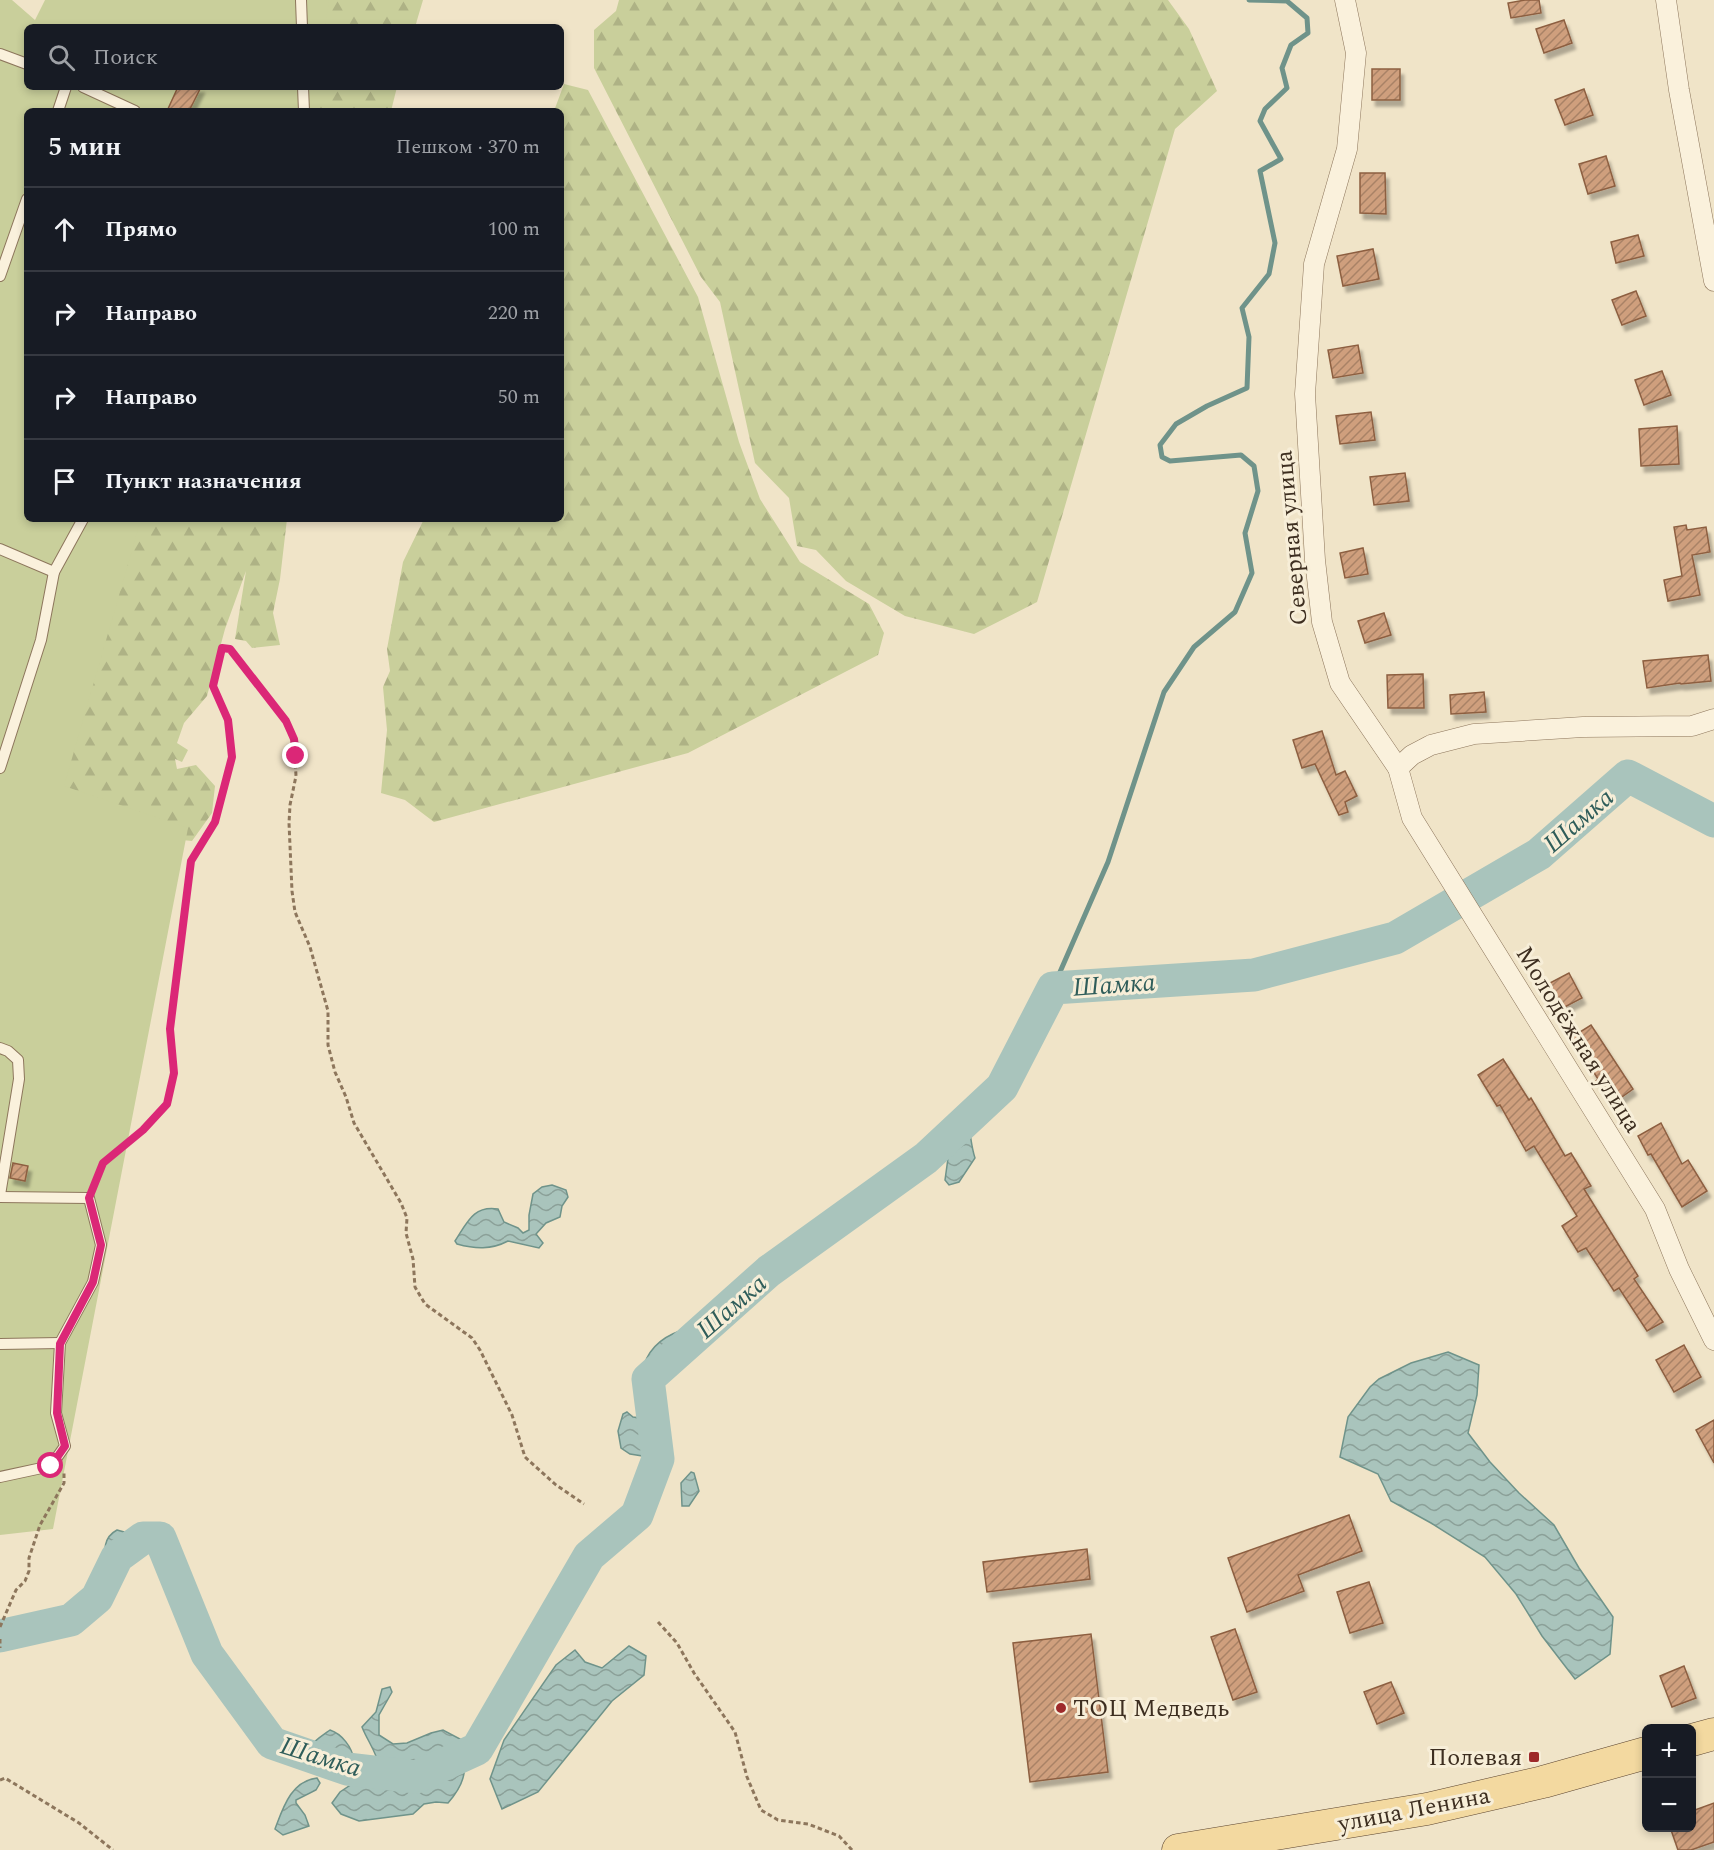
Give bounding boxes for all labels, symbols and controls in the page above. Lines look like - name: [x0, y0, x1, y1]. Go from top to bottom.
- search box: [24, 24, 564, 90]
- icon: search: [45, 41, 78, 74]
- text: Поиск: [93, 41, 158, 74]
- text: 5 мин: [48, 127, 121, 167]
- text: Пешком · 370 m: [396, 132, 540, 162]
- icon: ahead: [48, 213, 81, 246]
- text: Прямо: [105, 213, 177, 246]
- text: 100 m: [488, 214, 540, 244]
- icon: right: [48, 297, 81, 330]
- text: Направо: [105, 297, 197, 330]
- text: 220 m: [488, 298, 540, 328]
- icon: right: [48, 381, 81, 414]
- text: Направо: [105, 381, 197, 414]
- text: 50 m: [498, 382, 540, 412]
- street label: Северная улица: [1266, 449, 1318, 627]
- icon: arrive: [48, 465, 81, 498]
- text: Пункт назначения: [105, 465, 302, 498]
- route end: [282, 742, 308, 768]
- water label: Шамка: [1534, 779, 1623, 863]
- street label: Молодёжная улица: [1506, 939, 1650, 1140]
- water label: Шамка: [1071, 962, 1157, 1008]
- water label: Шамка: [687, 1265, 776, 1349]
- route start: [37, 1452, 63, 1478]
- place label: ТОЦ Медведь: [1073, 1691, 1229, 1727]
- marker: ТОЦ Медведь: [1054, 1701, 1068, 1715]
- map controls: [1642, 1724, 1696, 1832]
- button: +: [1642, 1724, 1696, 1778]
- water label: Шамка: [275, 1726, 366, 1788]
- place label: Полевая: [1429, 1740, 1522, 1776]
- marker: Полевая: [1527, 1750, 1541, 1764]
- street label: улица Ленина: [1334, 1778, 1494, 1843]
- button: −: [1642, 1778, 1696, 1832]

